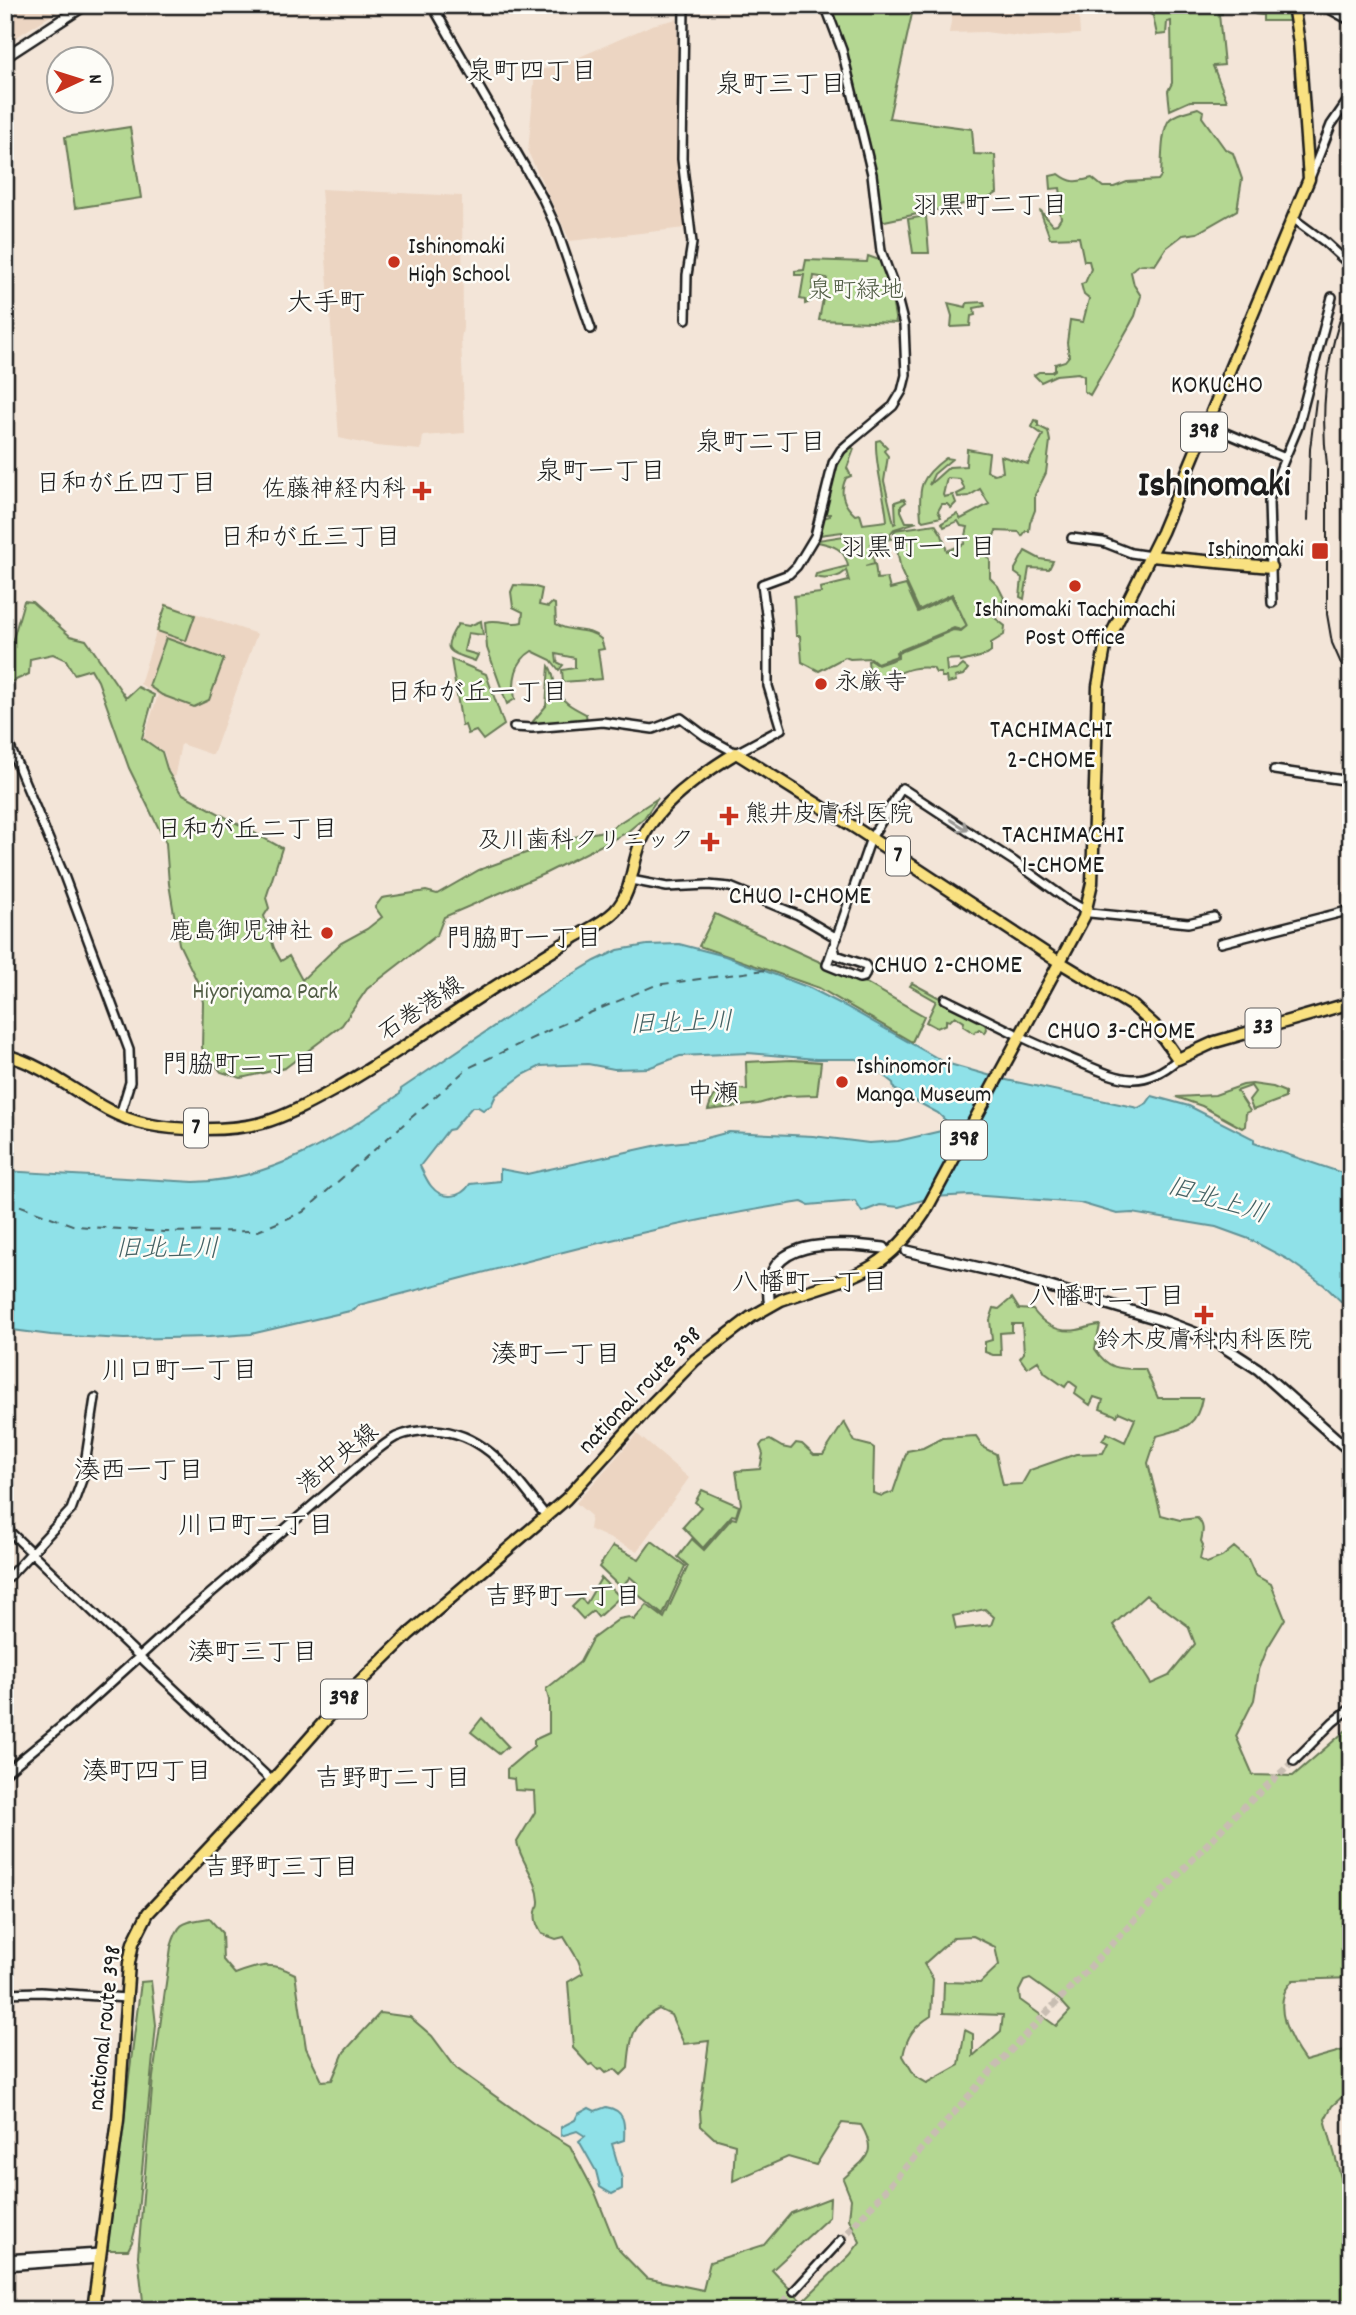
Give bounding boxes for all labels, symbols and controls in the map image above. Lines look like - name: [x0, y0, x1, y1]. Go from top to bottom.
- north arrow: [46, 46, 116, 116]
- district label: 泉町四丁目: [467, 55, 597, 92]
- district label: 泉町三丁目: [716, 68, 846, 105]
- text: N: [80, 73, 107, 85]
- district label: 羽黒町二丁目: [912, 189, 1068, 226]
- place label: Ishinomaki High School: [408, 231, 510, 293]
- marker: Ishinomaki High School: [386, 254, 402, 270]
- park label: 泉町緑地: [808, 275, 904, 309]
- district label: 大手町: [287, 286, 365, 323]
- district label: KOKUCHO: [1171, 368, 1263, 405]
- road number: 398: [1181, 412, 1227, 452]
- district label: 泉町二丁目: [696, 426, 826, 463]
- district label: 泉町一丁目: [536, 455, 666, 492]
- district label: Ishinomaki: [1137, 460, 1291, 515]
- district label: 日和が丘四丁目: [35, 467, 217, 504]
- place label: 佐藤神経内科: [262, 474, 406, 508]
- marker: 佐藤神経内科: [412, 481, 432, 501]
- district label: 日和が丘三丁目: [219, 521, 401, 558]
- district label: 羽黒町一丁目: [840, 531, 996, 568]
- place label: Ishinomaki: [1207, 534, 1304, 568]
- marker: Ishinomaki: [1310, 541, 1330, 561]
- marker: Ishinomaki Tachimachi Post Office: [1067, 578, 1083, 594]
- place label: Ishinomaki Tachimachi Post Office: [975, 594, 1175, 656]
- place label: 永厳寺: [835, 667, 907, 701]
- district label: 日和が丘一丁目: [386, 676, 568, 713]
- marker: 永厳寺: [813, 676, 829, 692]
- district label: TACHIMACHI 2-CHOME: [990, 713, 1112, 780]
- place label: 熊井皮膚科医院: [745, 799, 913, 833]
- marker: 熊井皮膚科医院: [719, 806, 739, 826]
- district label: 日和が丘二丁目: [156, 813, 338, 850]
- one-way arrow: [949, 818, 968, 833]
- district label: TACHIMACHI 1-CHOME: [1002, 818, 1124, 885]
- place label: 及川歯科クリニック: [478, 825, 694, 859]
- marker: 及川歯科クリニック: [700, 832, 720, 852]
- road number: 7: [886, 836, 910, 876]
- district label: CHUO 1-CHOME: [729, 879, 871, 916]
- place label: 鹿島御児神社: [169, 916, 313, 950]
- district label: 門脇町一丁目: [446, 922, 602, 959]
- marker: 鹿島御児神社: [319, 925, 335, 941]
- district label: CHUO 2-CHOME: [874, 948, 1022, 985]
- street label: 石巻港線: [373, 969, 471, 1051]
- park label: Hiyoriyama Park: [192, 976, 338, 1010]
- water label: 旧北上川: [628, 1005, 734, 1045]
- road number: 33: [1246, 1009, 1280, 1048]
- district label: CHUO 3-CHOME: [1047, 1014, 1195, 1051]
- district label: 門脇町二丁目: [162, 1048, 318, 1085]
- place label: Ishinomori Manga Museum: [856, 1051, 992, 1113]
- marker: Ishinomori Manga Museum: [834, 1074, 850, 1090]
- district label: 中瀬: [687, 1077, 739, 1114]
- road number: 7: [184, 1108, 208, 1148]
- road number: 398: [941, 1120, 987, 1160]
- water label: 旧北上川: [1162, 1169, 1272, 1235]
- water label: 旧北上川: [115, 1232, 219, 1269]
- district label: 八幡町一丁目: [732, 1266, 888, 1303]
- district label: 八幡町二丁目: [1029, 1280, 1185, 1317]
- marker: 鈴木皮膚科内科医院: [1194, 1305, 1214, 1325]
- street label: national route 398: [571, 1320, 711, 1462]
- place label: 鈴木皮膚科内科医院: [1096, 1325, 1312, 1359]
- district label: 湊町一丁目: [491, 1338, 621, 1375]
- district label: 川口町一丁目: [102, 1354, 258, 1391]
- street label: 港中央線: [291, 1417, 387, 1503]
- district label: 湊西一丁目: [74, 1454, 204, 1491]
- district label: 川口町二丁目: [178, 1509, 334, 1546]
- district label: 吉野町一丁目: [485, 1580, 641, 1617]
- district label: 湊町三丁目: [188, 1636, 318, 1673]
- road number: 398: [321, 1680, 367, 1718]
- district label: 湊町四丁目: [82, 1755, 212, 1792]
- district label: 吉野町二丁目: [315, 1762, 471, 1799]
- district label: 吉野町三丁目: [203, 1851, 359, 1888]
- street label: national route 398: [80, 1944, 132, 2112]

